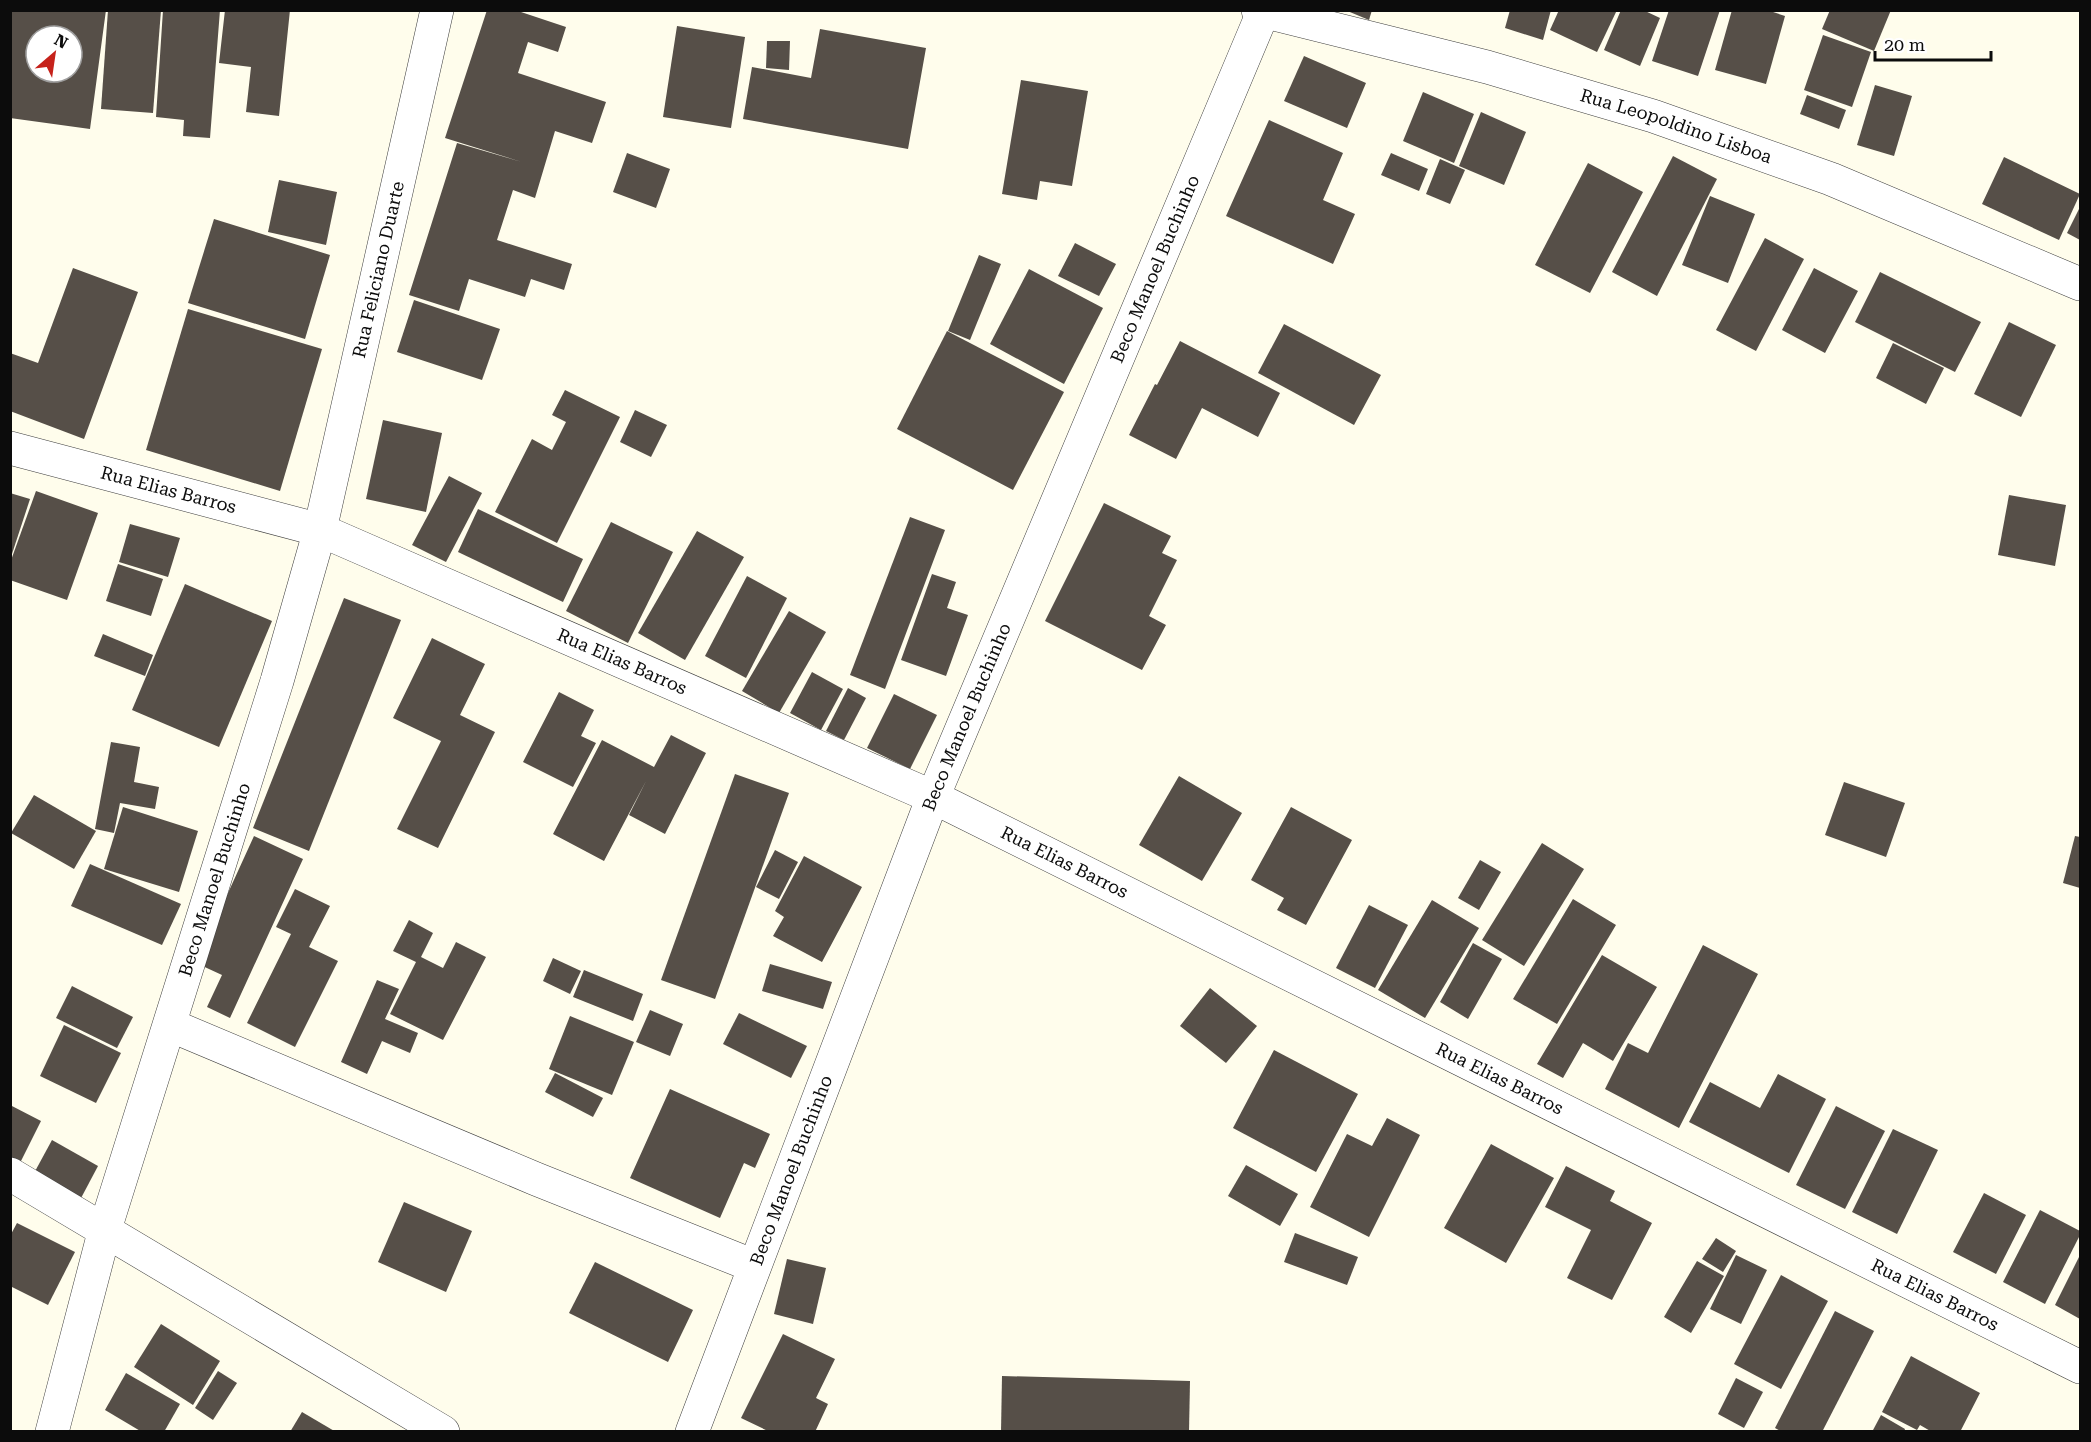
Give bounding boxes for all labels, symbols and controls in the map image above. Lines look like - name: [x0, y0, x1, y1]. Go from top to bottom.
- north arrow: [24, 24, 84, 84]
- scale bar: [1875, 24, 1990, 62]
- text: N: [51, 30, 71, 53]
- text: 20 m: [1884, 34, 1925, 55]
- street label: Rua Leopoldino Lisboa: [1578, 84, 1775, 167]
- street label: Beco Manoel Buchinho: [1106, 172, 1203, 366]
- street label: Rua Feliciano Duarte: [348, 179, 408, 360]
- street label: Rua Elias Barros: [99, 461, 239, 517]
- street label: Beco Manoel Buchinho: [918, 620, 1015, 814]
- street label: Rua Elias Barros: [554, 624, 690, 699]
- street label: Beco Manoel Buchinho: [174, 780, 254, 979]
- street label: Rua Elias Barros: [998, 821, 1132, 902]
- street label: Rua Elias Barros: [1433, 1038, 1567, 1119]
- street label: Beco Manoel Buchinho: [745, 1072, 836, 1268]
- street label: Rua Elias Barros: [1868, 1254, 2002, 1335]

